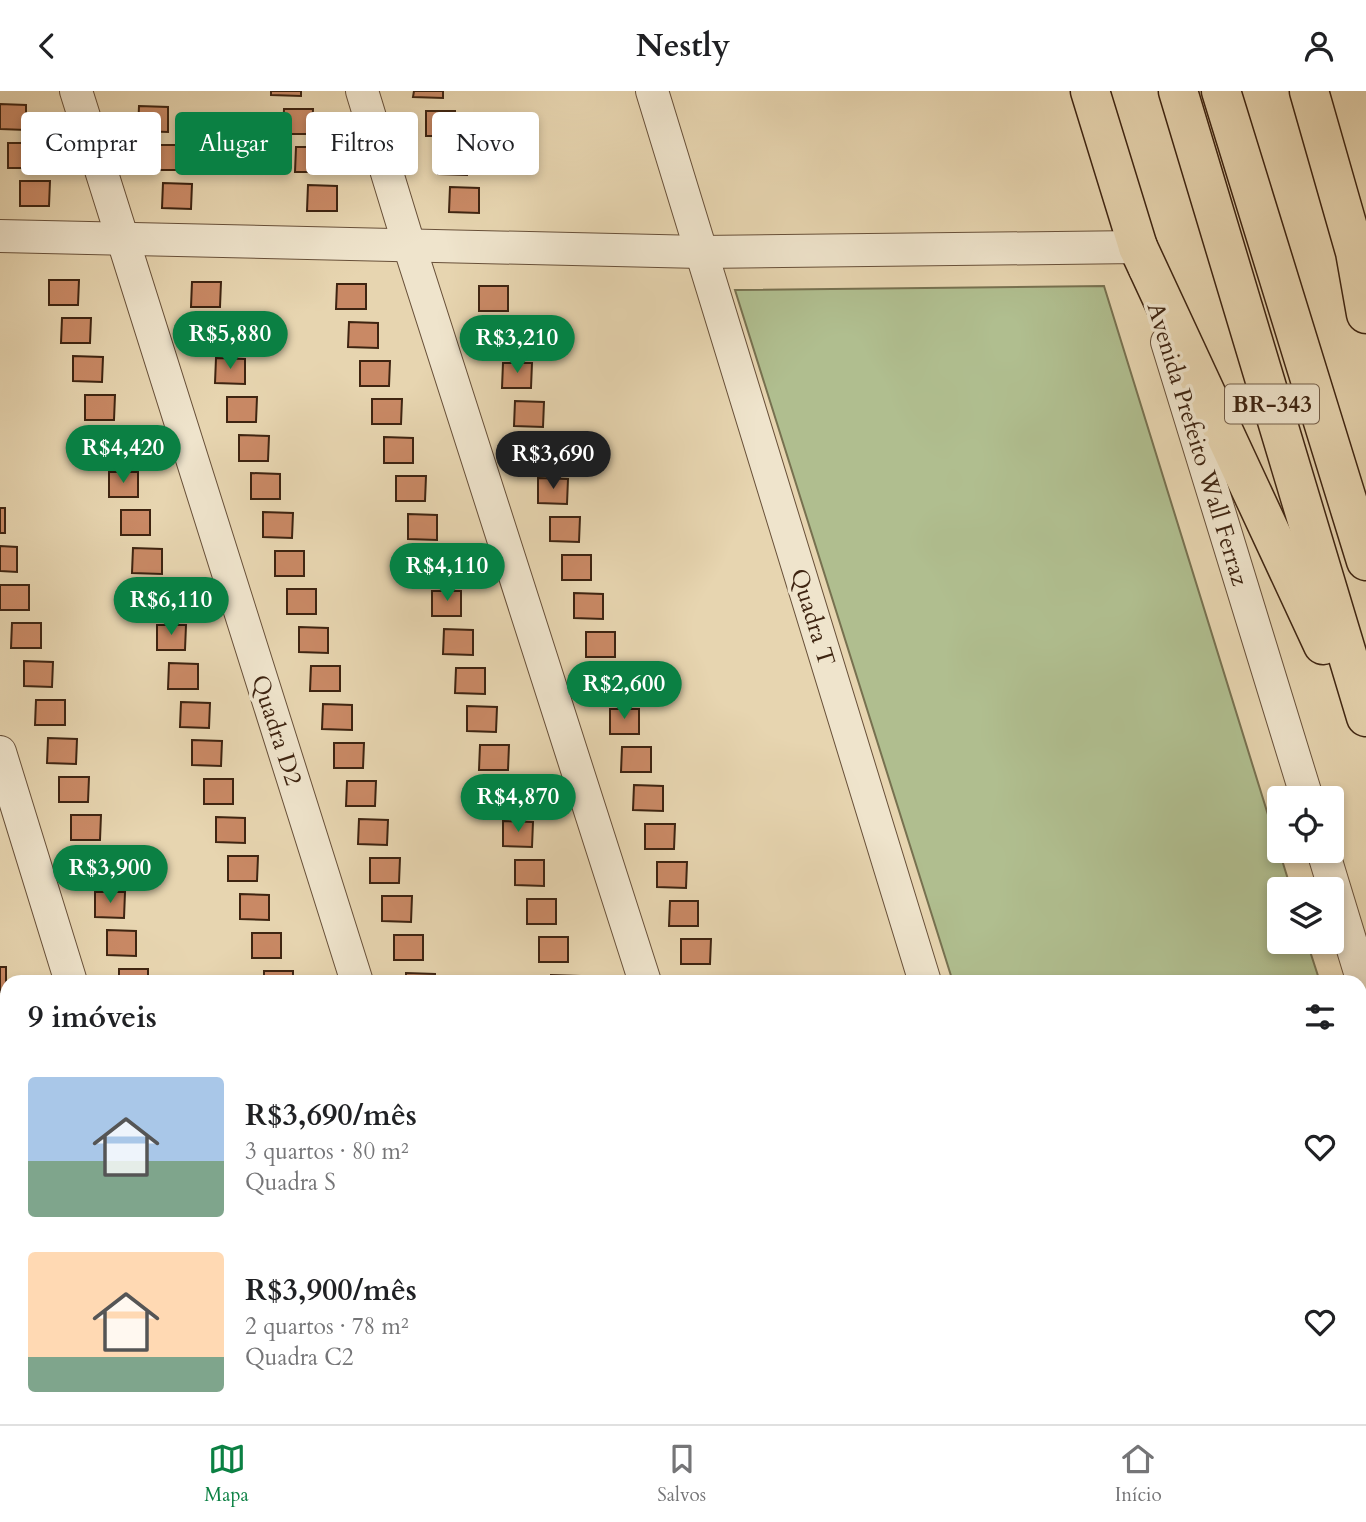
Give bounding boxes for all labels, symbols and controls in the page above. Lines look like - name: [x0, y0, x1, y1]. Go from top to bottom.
- text: Nestly: [636, 24, 730, 68]
- icon: back: [28, 27, 66, 65]
- icon: person: [1300, 27, 1338, 65]
- chip: Comprar: [21, 112, 161, 175]
- chip: Alugar: [175, 112, 292, 175]
- chip: Filtros: [306, 112, 418, 175]
- chip: Novo: [432, 112, 539, 175]
- street label: Avenida Prefeito Wall Ferraz: [1139, 298, 1256, 590]
- pin: R$5,880: [165, 311, 295, 371]
- pin: R$3,210: [452, 315, 582, 375]
- text: R$5,880: [189, 318, 271, 349]
- text: R$3,210: [476, 322, 558, 353]
- road number: BR-343: [1225, 385, 1319, 423]
- pin: R$4,420: [58, 425, 188, 485]
- pin: R$3,690: [488, 431, 618, 491]
- text: R$4,420: [82, 432, 164, 463]
- text: R$3,690: [512, 438, 594, 469]
- pin: R$4,110: [382, 543, 512, 603]
- text: R$4,110: [406, 550, 488, 581]
- street label: Quadra T: [782, 564, 843, 670]
- pin: R$6,110: [106, 577, 236, 637]
- text: R$6,110: [130, 584, 212, 615]
- pin: R$2,600: [559, 661, 689, 721]
- text: R$2,600: [583, 668, 665, 699]
- street label: Quadra D2: [243, 671, 310, 790]
- pin: R$4,870: [453, 775, 583, 834]
- text: R$4,870: [477, 781, 559, 812]
- map controls: [1267, 786, 1344, 954]
- button: locate: [1267, 786, 1344, 863]
- pin: R$3,900: [45, 845, 175, 905]
- text: R$3,900: [69, 852, 151, 883]
- button: layers: [1267, 877, 1344, 954]
- text: 9 imóveis: [28, 997, 157, 1038]
- icon: filters: [1301, 998, 1339, 1036]
- text: R$3,690/mês: [245, 1095, 417, 1136]
- icon: home: [84, 1105, 168, 1189]
- icon: heart: [1301, 1128, 1339, 1166]
- text: 3 quartos · 80 m²: [245, 1136, 409, 1167]
- text: Quadra S: [245, 1167, 336, 1198]
- text: R$3,900/mês: [245, 1270, 417, 1311]
- icon: home: [84, 1280, 168, 1364]
- icon: heart: [1301, 1303, 1339, 1341]
- text: 2 quartos · 78 m²: [245, 1311, 409, 1342]
- text: Quadra C2: [245, 1342, 354, 1373]
- tab: Mapa: [204, 1440, 249, 1508]
- tab: Salvos: [657, 1440, 706, 1508]
- tab: Início: [1115, 1440, 1162, 1508]

